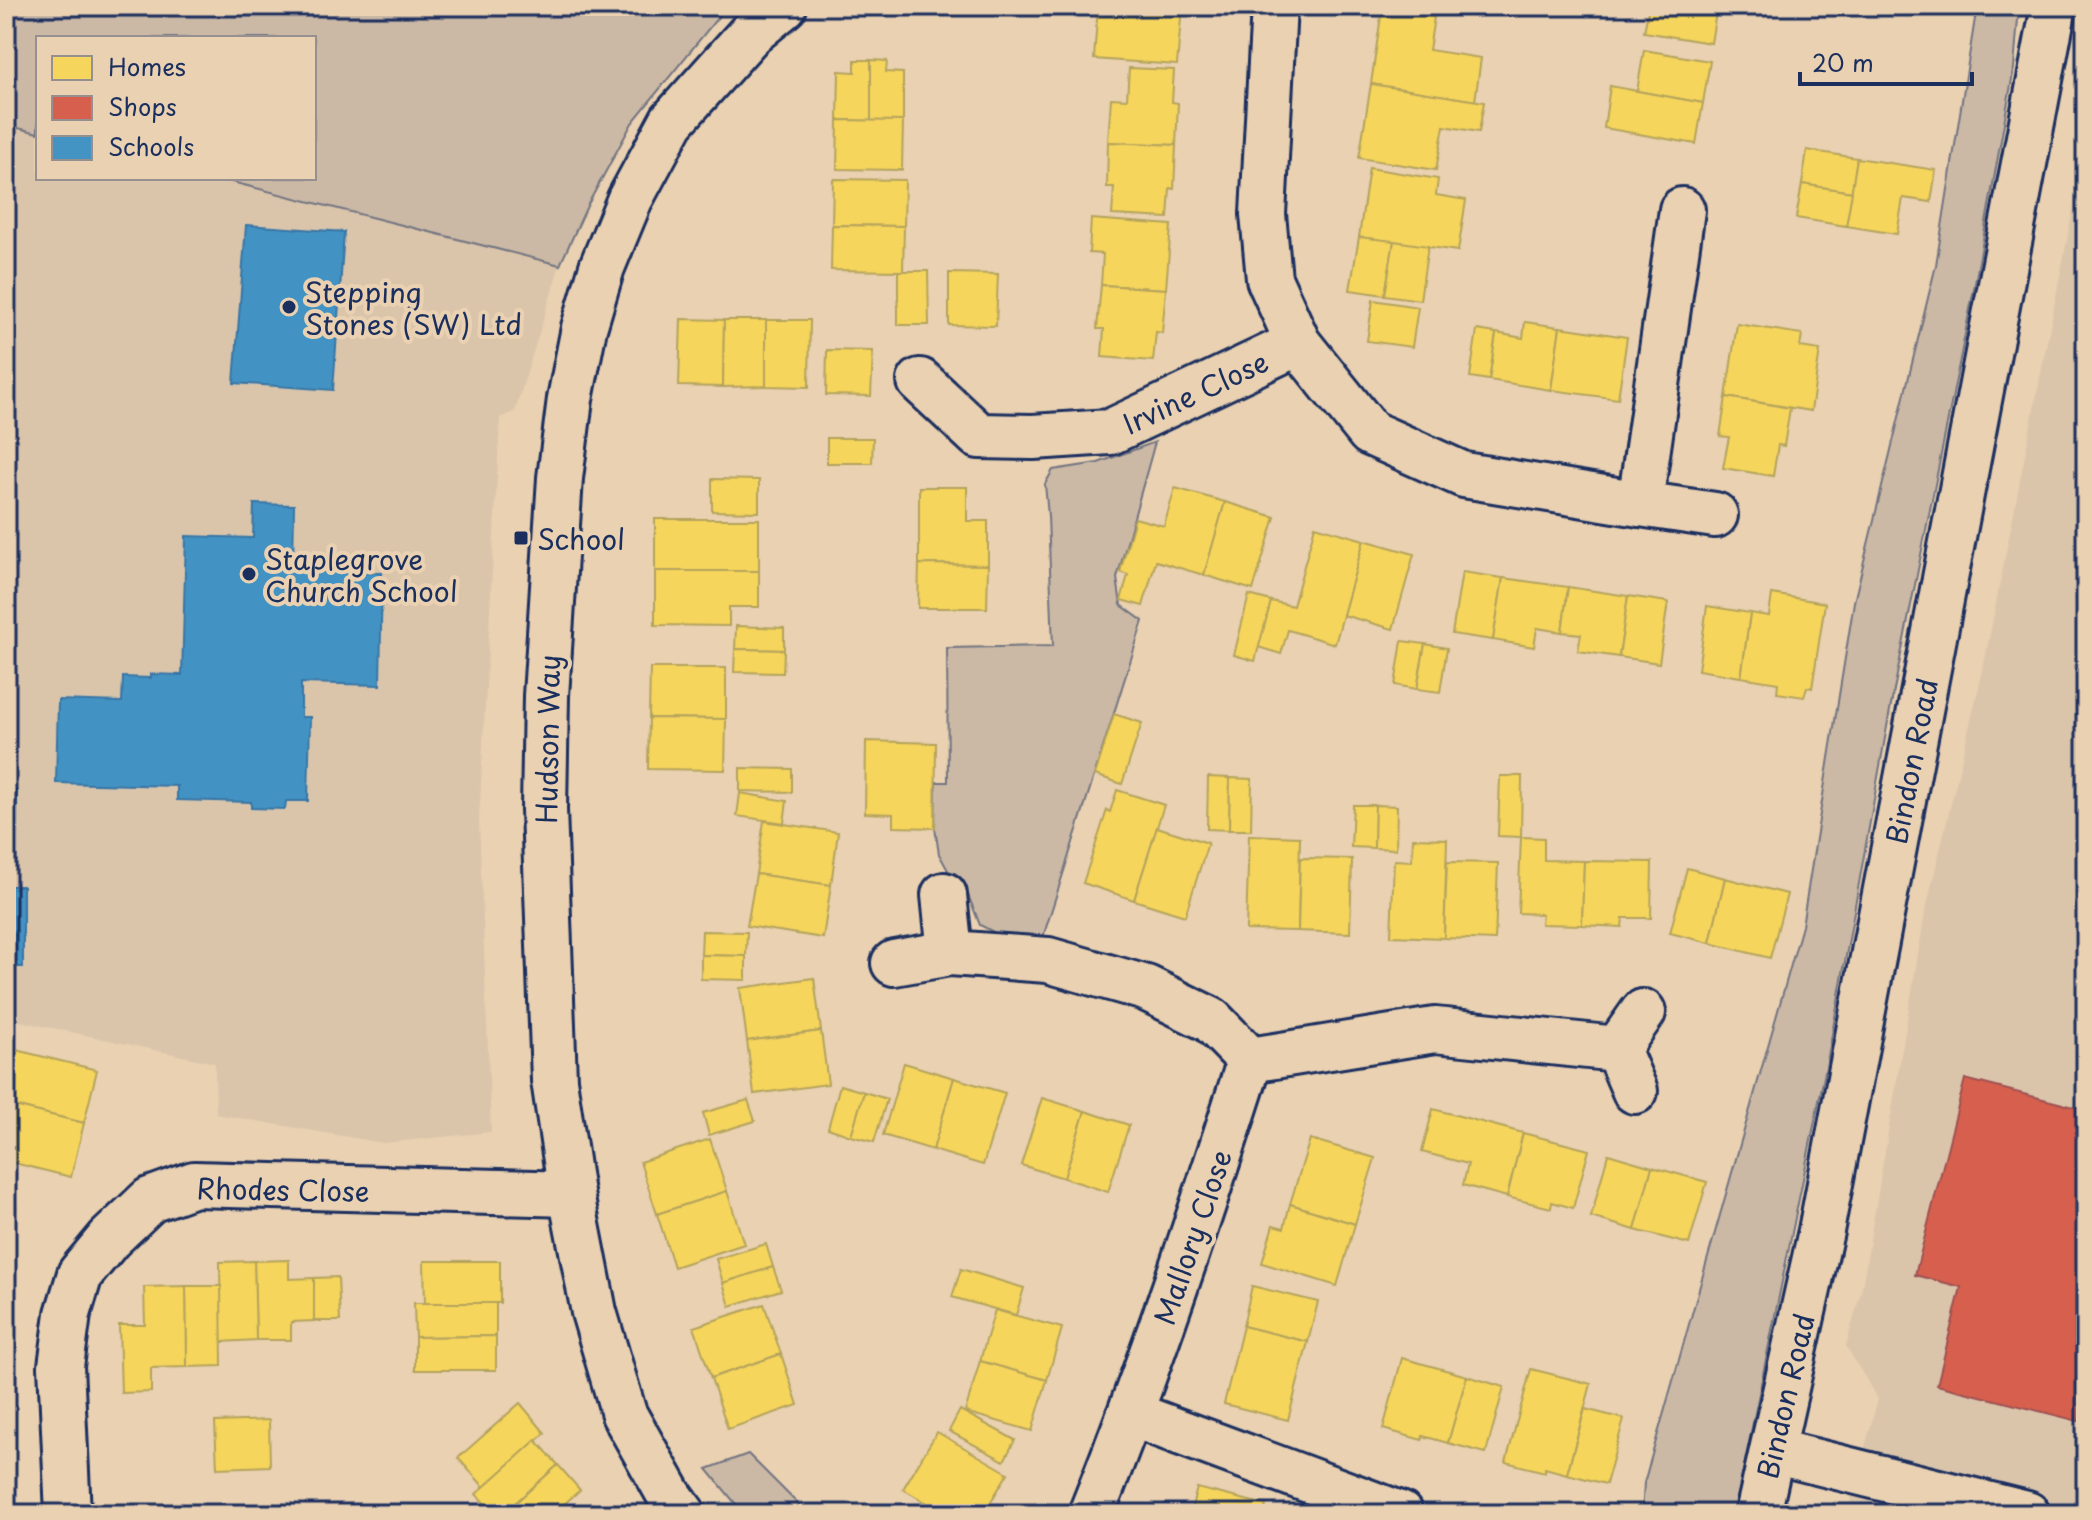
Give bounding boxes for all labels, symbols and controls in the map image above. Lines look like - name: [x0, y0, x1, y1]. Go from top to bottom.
- legend: [36, 36, 316, 180]
- scale bar: [1800, 36, 1972, 86]
- text: 20 m: [1812, 44, 1874, 80]
- text: Homes: [108, 48, 186, 84]
- text: Shops: [108, 88, 177, 124]
- text: Schools: [108, 128, 194, 164]
- place label: Stepping Stones (SW) Ltd: [305, 270, 522, 345]
- marker: Stepping Stones (SW) Ltd: [280, 298, 298, 316]
- street label: Irvine Close: [1115, 339, 1275, 445]
- place label: School: [537, 517, 625, 560]
- marker: School: [512, 529, 530, 547]
- place label: Staplegrove Church School: [265, 537, 458, 612]
- marker: Staplegrove Church School: [240, 565, 258, 583]
- street label: Hudson Way: [524, 654, 570, 824]
- street label: Bindon Road: [1874, 674, 1948, 848]
- street label: Mallory Close: [1142, 1144, 1242, 1330]
- street label: Rhodes Close: [196, 1166, 370, 1212]
- street label: Bindon Road: [1745, 1309, 1825, 1483]

